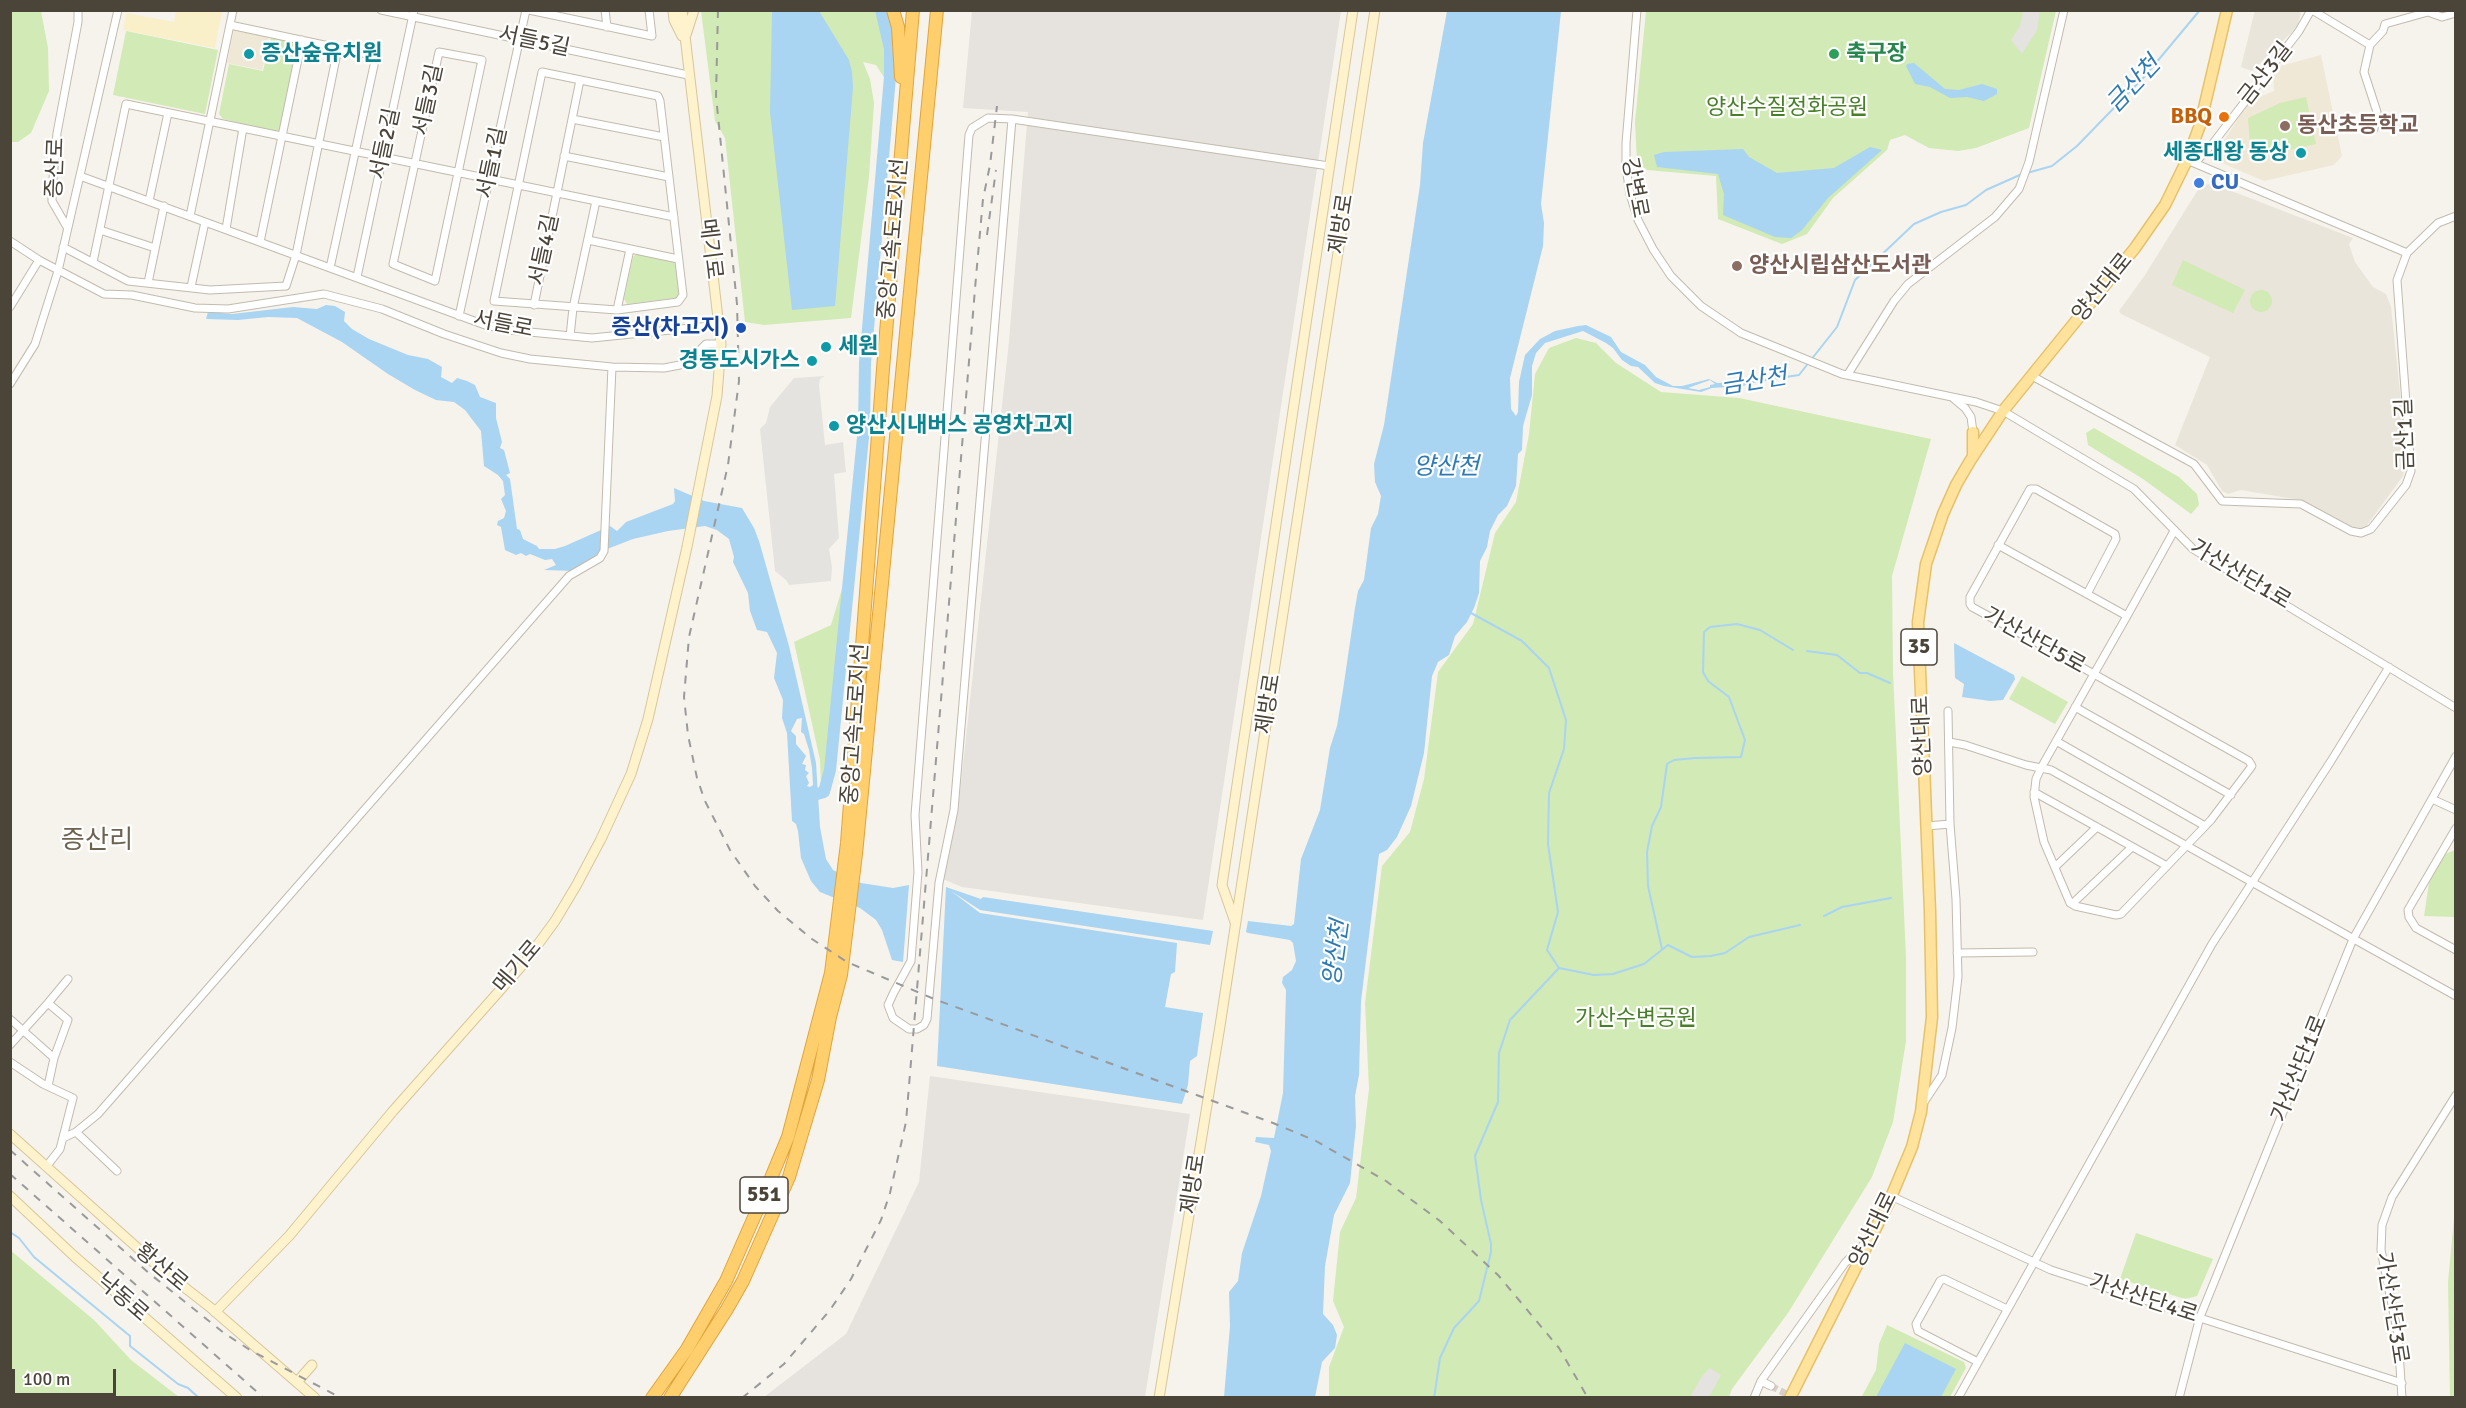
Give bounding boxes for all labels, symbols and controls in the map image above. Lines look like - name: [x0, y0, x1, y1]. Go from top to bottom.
- street label: 서들5길: [496, 22, 572, 62]
- street label: 금산3길: [2233, 37, 2299, 111]
- place label: 증산숲유치원: [261, 41, 382, 67]
- place label: 축구장: [1846, 41, 1907, 67]
- marker: 증산숲유치원: [242, 47, 256, 61]
- marker: 축구장: [1827, 47, 1841, 61]
- water label: 금산천: [2101, 51, 2167, 119]
- street label: 서들3길: [409, 62, 449, 138]
- park label: 양산수질정화공원: [1706, 95, 1868, 121]
- place label: BBQ: [2170, 104, 2212, 130]
- street label: 서들2길: [366, 106, 406, 182]
- marker: BBQ: [2217, 110, 2231, 124]
- place label: 동산초등학교: [2297, 113, 2418, 139]
- marker: 동산초등학교: [2278, 119, 2292, 133]
- street label: 서들1길: [473, 125, 513, 201]
- street label: 증산로: [42, 137, 70, 199]
- place label: 세종대왕 동상: [2163, 140, 2289, 166]
- marker: 세종대왕 동상: [2294, 146, 2308, 160]
- street label: 강변로: [1615, 156, 1653, 220]
- street label: 중앙고속도로지선: [874, 157, 914, 321]
- place label: CU: [2211, 170, 2239, 196]
- marker: CU: [2192, 176, 2206, 190]
- street label: 제방로: [1324, 192, 1360, 256]
- street label: 서들4길: [525, 212, 565, 288]
- street label: 메기로: [693, 217, 727, 281]
- street label: 양산대로: [2067, 248, 2139, 328]
- place label: 양산시립삼산도서관: [1749, 253, 1931, 279]
- marker: 양산시립삼산도서관: [1730, 259, 1744, 273]
- street label: 서들로: [471, 306, 535, 344]
- place label: 증산(차고지): [611, 315, 729, 341]
- marker: 증산(차고지): [734, 321, 748, 335]
- place label: 세원: [838, 334, 878, 360]
- marker: 세원: [819, 340, 833, 354]
- place label: 경동도시가스: [679, 348, 800, 374]
- marker: 경동도시가스: [805, 354, 819, 368]
- water label: 금산천: [1719, 363, 1789, 401]
- street label: 금산1길: [2392, 397, 2420, 471]
- place label: 양산시내버스 공영차고지: [846, 413, 1073, 439]
- marker: 양산시내버스 공영차고지: [827, 419, 841, 433]
- water label: 양산천: [1413, 454, 1479, 482]
- street label: 가산산단1로: [2185, 535, 2295, 615]
- street label: 가산산단5로: [1978, 602, 2090, 680]
- road number: 35: [1901, 629, 1937, 665]
- street label: 중앙고속도로지선: [837, 642, 875, 806]
- street label: 제방로: [1251, 672, 1287, 736]
- street label: 양산대로: [1908, 695, 1938, 777]
- district label: 증산리: [61, 825, 133, 857]
- water label: 양산천: [1318, 918, 1356, 988]
- street label: 메기로: [488, 935, 548, 999]
- park label: 가산수변공원: [1575, 1006, 1697, 1032]
- street label: 가산산단1로: [2267, 1012, 2333, 1126]
- street label: 제방로: [1176, 1152, 1212, 1216]
- road number: 551: [740, 1177, 788, 1213]
- street label: 양산대로: [1844, 1188, 1904, 1272]
- street label: 황산로: [129, 1238, 193, 1298]
- street label: 가산산단3로: [2369, 1250, 2413, 1366]
- street label: 낙동로: [90, 1268, 154, 1328]
- street label: 가산산단4로: [2085, 1269, 2201, 1329]
- scale bar: [15, 1357, 118, 1395]
- text: 100 m: [23, 1368, 70, 1390]

